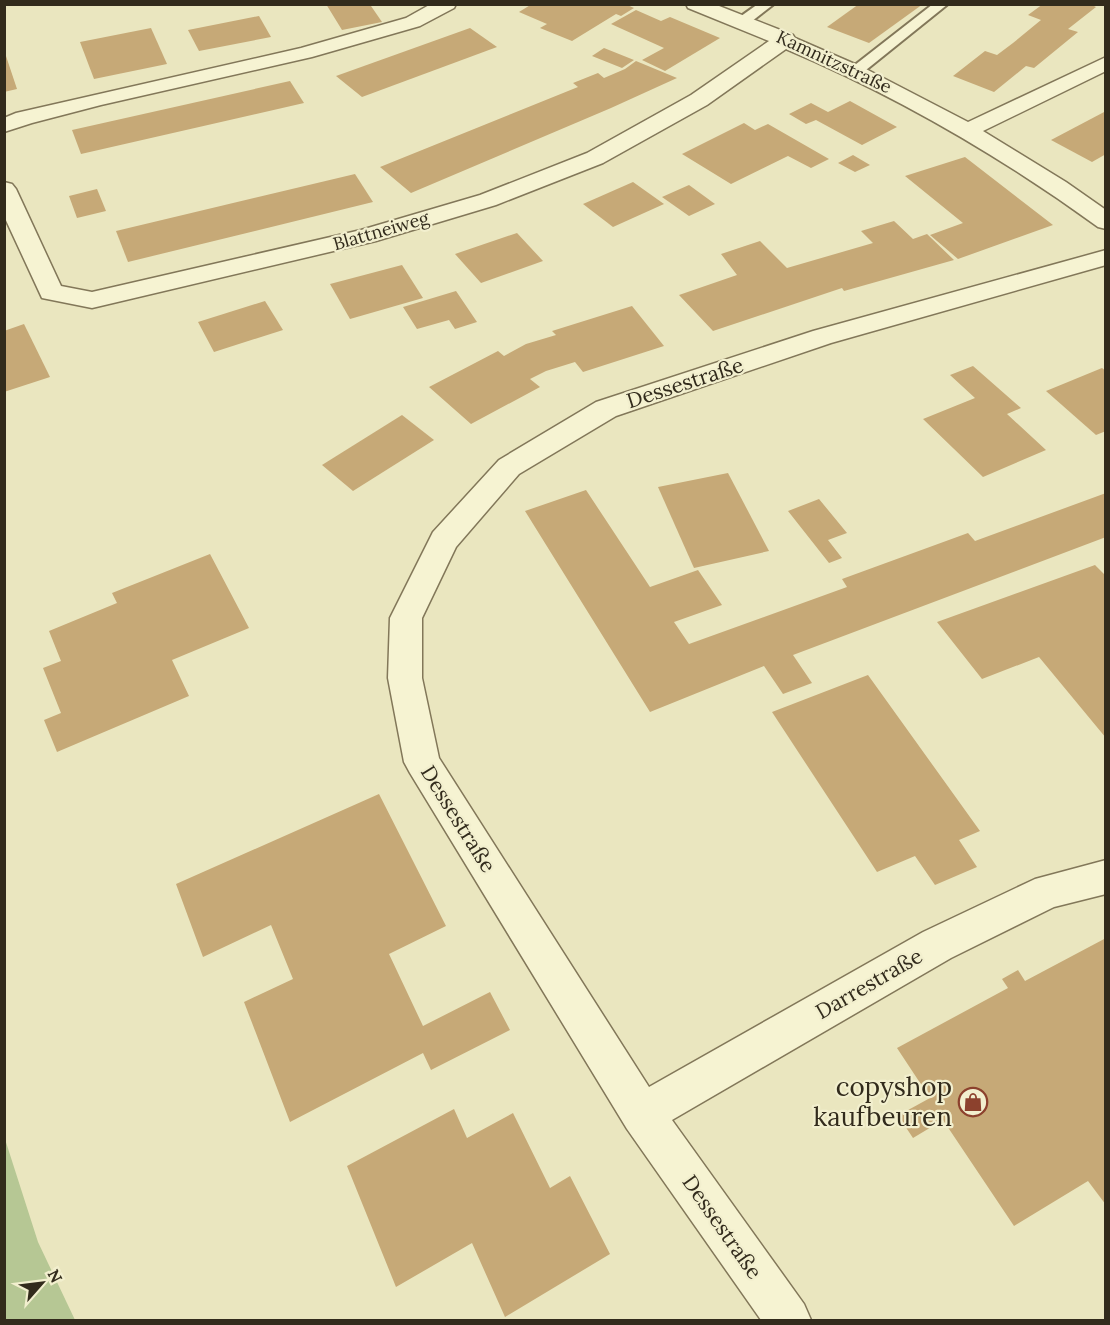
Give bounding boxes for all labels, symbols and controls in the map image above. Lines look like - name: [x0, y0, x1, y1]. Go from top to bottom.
- street label: Kamnitzstraße: [773, 25, 896, 98]
- street label: Blattneiweg: [330, 206, 433, 255]
- street label: Dessestraße: [623, 351, 747, 414]
- street label: Dessestraße: [415, 760, 502, 877]
- street label: Darrestraße: [810, 942, 927, 1025]
- place label: copyshop kaufbeuren: [813, 1070, 952, 1133]
- shop icon: copyshop kaufbeuren: [957, 1086, 989, 1118]
- street label: Dessestraße: [677, 1169, 768, 1284]
- north arrow: [12, 1253, 72, 1313]
- text: N: [44, 1266, 67, 1286]

